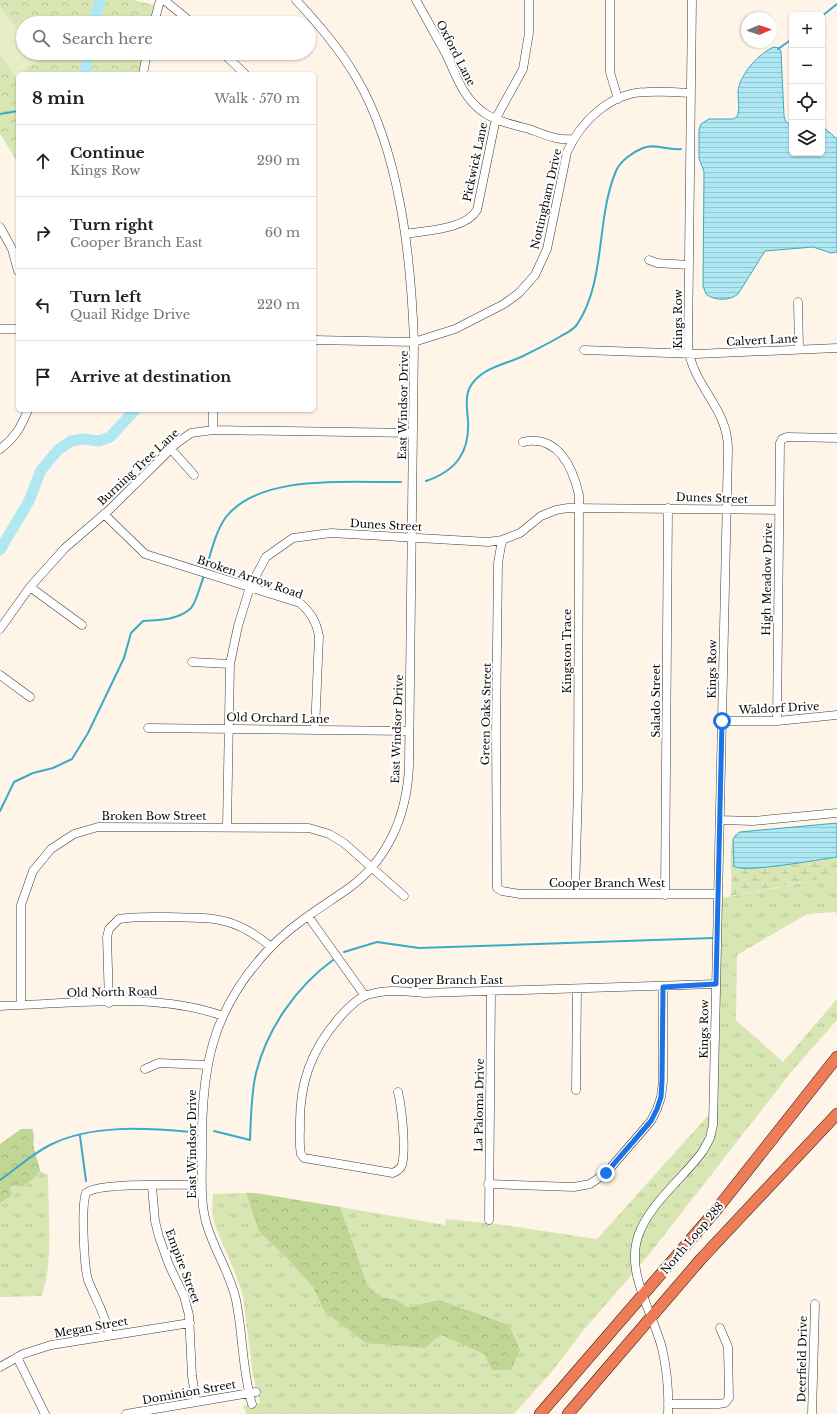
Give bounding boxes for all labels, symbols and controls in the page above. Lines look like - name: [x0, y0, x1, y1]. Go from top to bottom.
- north arrow: [741, 12, 777, 48]
- map controls: [789, 12, 825, 156]
- button: +: [789, 12, 825, 48]
- search box: [16, 16, 316, 60]
- street label: Oxford Lane: [433, 18, 479, 88]
- icon: search: [30, 27, 52, 49]
- text: Search here: [62, 29, 153, 48]
- button: −: [789, 48, 825, 84]
- button: locate: [789, 84, 825, 120]
- text: 8 min: [32, 88, 85, 109]
- text: Walk · 570 m: [215, 90, 300, 107]
- button: layers: [789, 120, 825, 156]
- street label: Pickwick Lane: [460, 121, 490, 203]
- text: Continue: [70, 143, 145, 162]
- street label: Nottingham Drive: [528, 147, 564, 251]
- icon: ahead: [32, 150, 54, 172]
- text: 290 m: [257, 152, 300, 169]
- text: Kings Row: [70, 162, 140, 179]
- text: Turn right: [70, 215, 153, 234]
- icon: right: [32, 222, 54, 244]
- text: 60 m: [265, 224, 300, 241]
- text: Cooper Branch East: [70, 234, 203, 251]
- text: Turn left: [70, 287, 141, 306]
- street label: Kings Row: [671, 289, 685, 349]
- icon: left: [32, 294, 54, 316]
- text: 220 m: [257, 296, 300, 313]
- text: Quail Ridge Drive: [70, 306, 190, 323]
- street label: Calvert Lane: [726, 331, 798, 349]
- street label: East Windsor Drive: [395, 350, 411, 460]
- icon: arrive: [32, 366, 54, 388]
- text: Arrive at destination: [70, 367, 231, 386]
- street label: Burning Tree Lane: [94, 426, 182, 508]
- street label: Dunes Street: [676, 490, 749, 506]
- street label: Dunes Street: [350, 516, 423, 534]
- street label: High Meadow Drive: [759, 522, 775, 636]
- street label: Broken Arrow Road: [195, 552, 305, 602]
- street label: Kingston Trace: [560, 609, 574, 693]
- street label: Kings Row: [704, 638, 720, 699]
- street label: Green Oaks Street: [478, 662, 494, 765]
- street label: Salado Street: [649, 663, 663, 738]
- street label: East Windsor Drive: [388, 674, 406, 784]
- street label: Waldorf Drive: [737, 699, 820, 717]
- street label: Old Orchard Lane: [226, 710, 330, 726]
- route start: [713, 712, 731, 730]
- street label: Broken Bow Street: [102, 809, 207, 823]
- street label: Cooper Branch West: [549, 876, 666, 890]
- street label: Cooper Branch East: [391, 973, 504, 987]
- street label: Old North Road: [67, 984, 158, 1000]
- street label: Kings Row: [696, 998, 712, 1059]
- street label: La Paloma Drive: [471, 1058, 487, 1152]
- street label: East Windsor Drive: [185, 1089, 199, 1199]
- route end: [597, 1164, 615, 1182]
- street label: North Loop 288: [658, 1199, 726, 1277]
- street label: Empire Street: [162, 1227, 204, 1306]
- street label: Megan Street: [53, 1313, 130, 1340]
- street label: Deerfield Drive: [794, 1316, 810, 1402]
- street label: Dominion Street: [141, 1377, 238, 1407]

